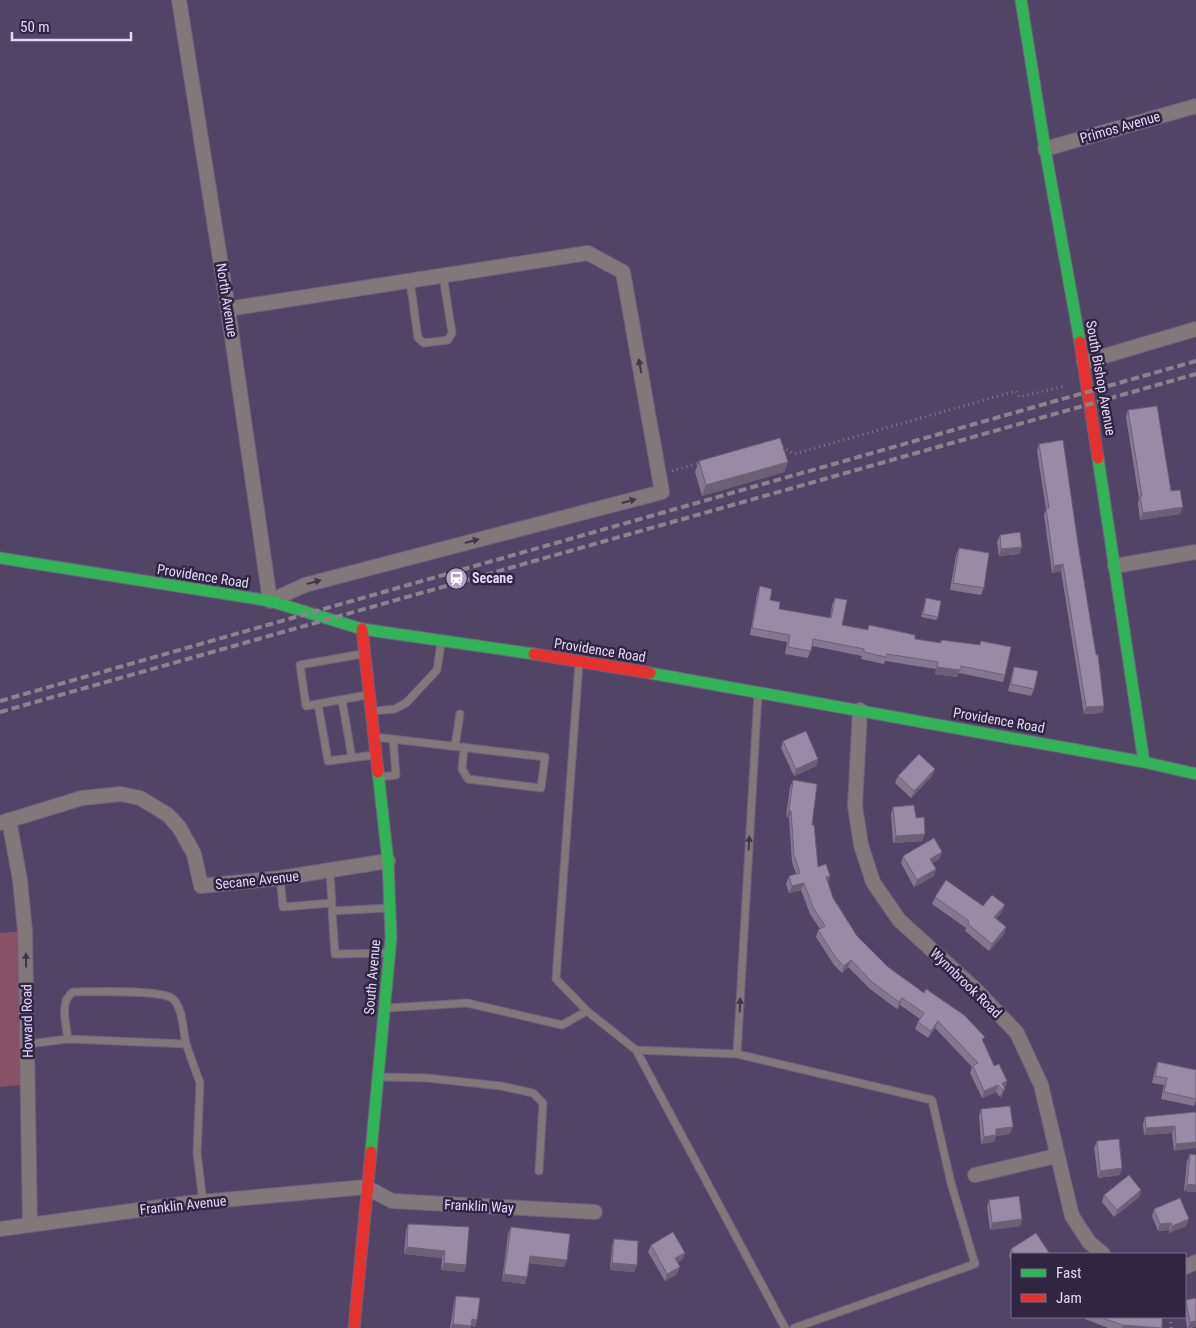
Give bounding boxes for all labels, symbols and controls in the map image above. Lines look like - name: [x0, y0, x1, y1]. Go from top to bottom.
- scale bar: [12, 10, 131, 42]
- text: 50 m: [20, 18, 50, 36]
- street label: Primos Avenue: [1078, 108, 1162, 146]
- street label: North Avenue: [213, 262, 241, 339]
- street label: South Bishop Avenue: [1083, 319, 1119, 437]
- one-way arrow: [635, 357, 643, 373]
- one-way arrow: [621, 496, 636, 504]
- one-way arrow: [464, 537, 479, 545]
- street label: Providence Road: [156, 561, 250, 591]
- station icon: Secane: [444, 566, 468, 590]
- place label: Secane: [472, 570, 513, 586]
- one-way arrow: [307, 578, 322, 586]
- street label: Providence Road: [553, 635, 647, 665]
- street label: Providence Road: [952, 704, 1046, 736]
- one-way arrow: [746, 834, 754, 850]
- street label: Secane Avenue: [214, 868, 300, 892]
- street label: South Avenue: [361, 938, 383, 1015]
- street label: Wynnbrook Road: [927, 945, 1005, 1021]
- one-way arrow: [22, 952, 30, 968]
- street label: Howard Road: [18, 984, 36, 1058]
- one-way arrow: [736, 997, 744, 1013]
- street label: Franklin Avenue: [139, 1192, 228, 1218]
- street label: Franklin Way: [444, 1196, 514, 1216]
- legend: [1011, 1253, 1186, 1318]
- text: Fast: [1056, 1264, 1081, 1282]
- text: Jam: [1056, 1289, 1082, 1307]

